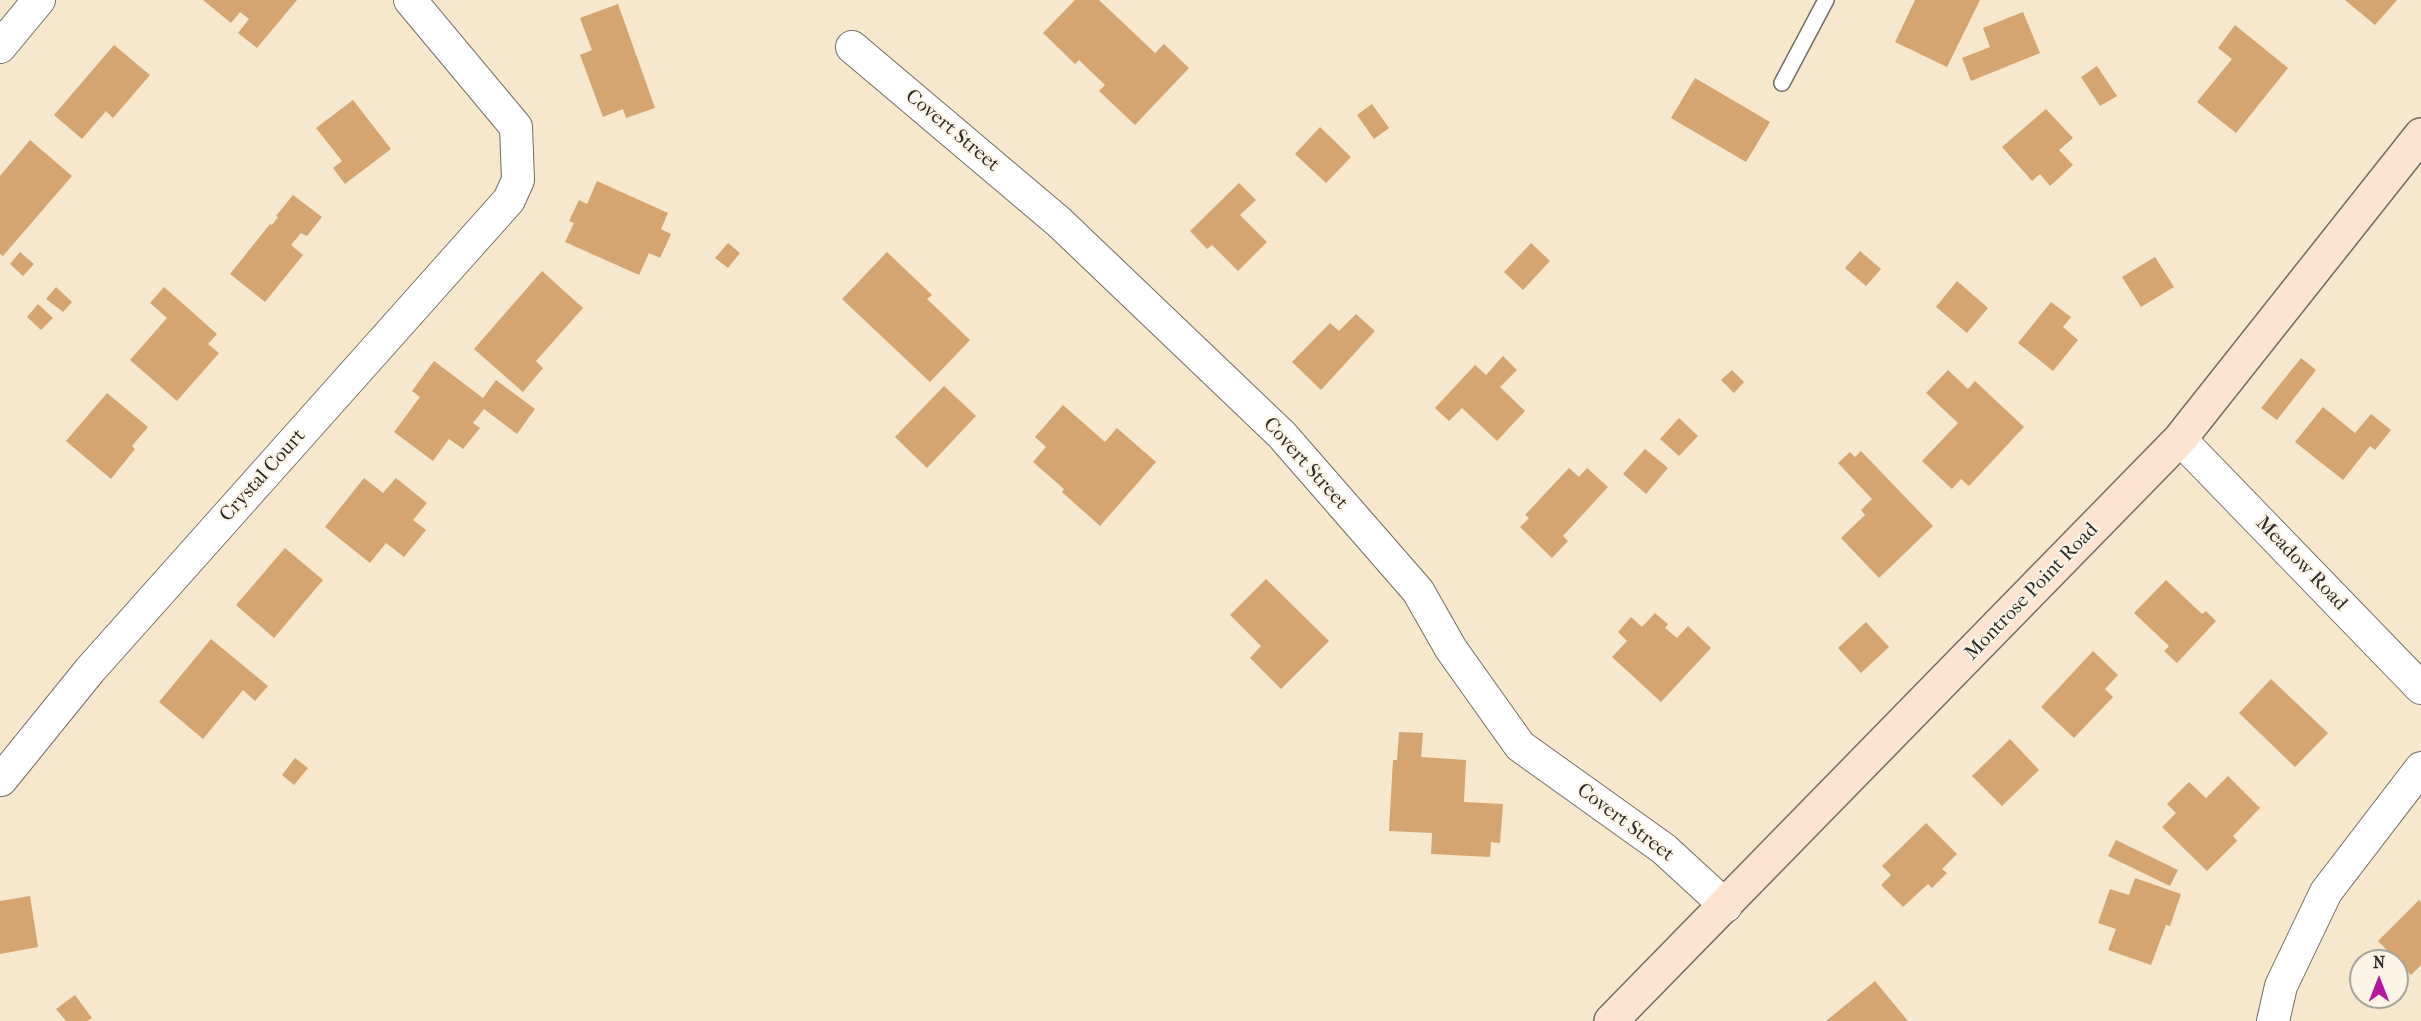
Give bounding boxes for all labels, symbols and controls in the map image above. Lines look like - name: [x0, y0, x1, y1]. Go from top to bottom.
- street label: Covert Street: [900, 85, 1004, 177]
- street label: Covert Street: [1257, 413, 1353, 515]
- street label: Crystal Court: [215, 425, 311, 527]
- street label: Meadow Road: [2250, 512, 2352, 616]
- street label: Montrose Point Road: [1960, 518, 2104, 666]
- street label: Covert Street: [1572, 779, 1678, 867]
- north arrow: [2349, 949, 2409, 1009]
- text: N: [2373, 953, 2385, 972]

